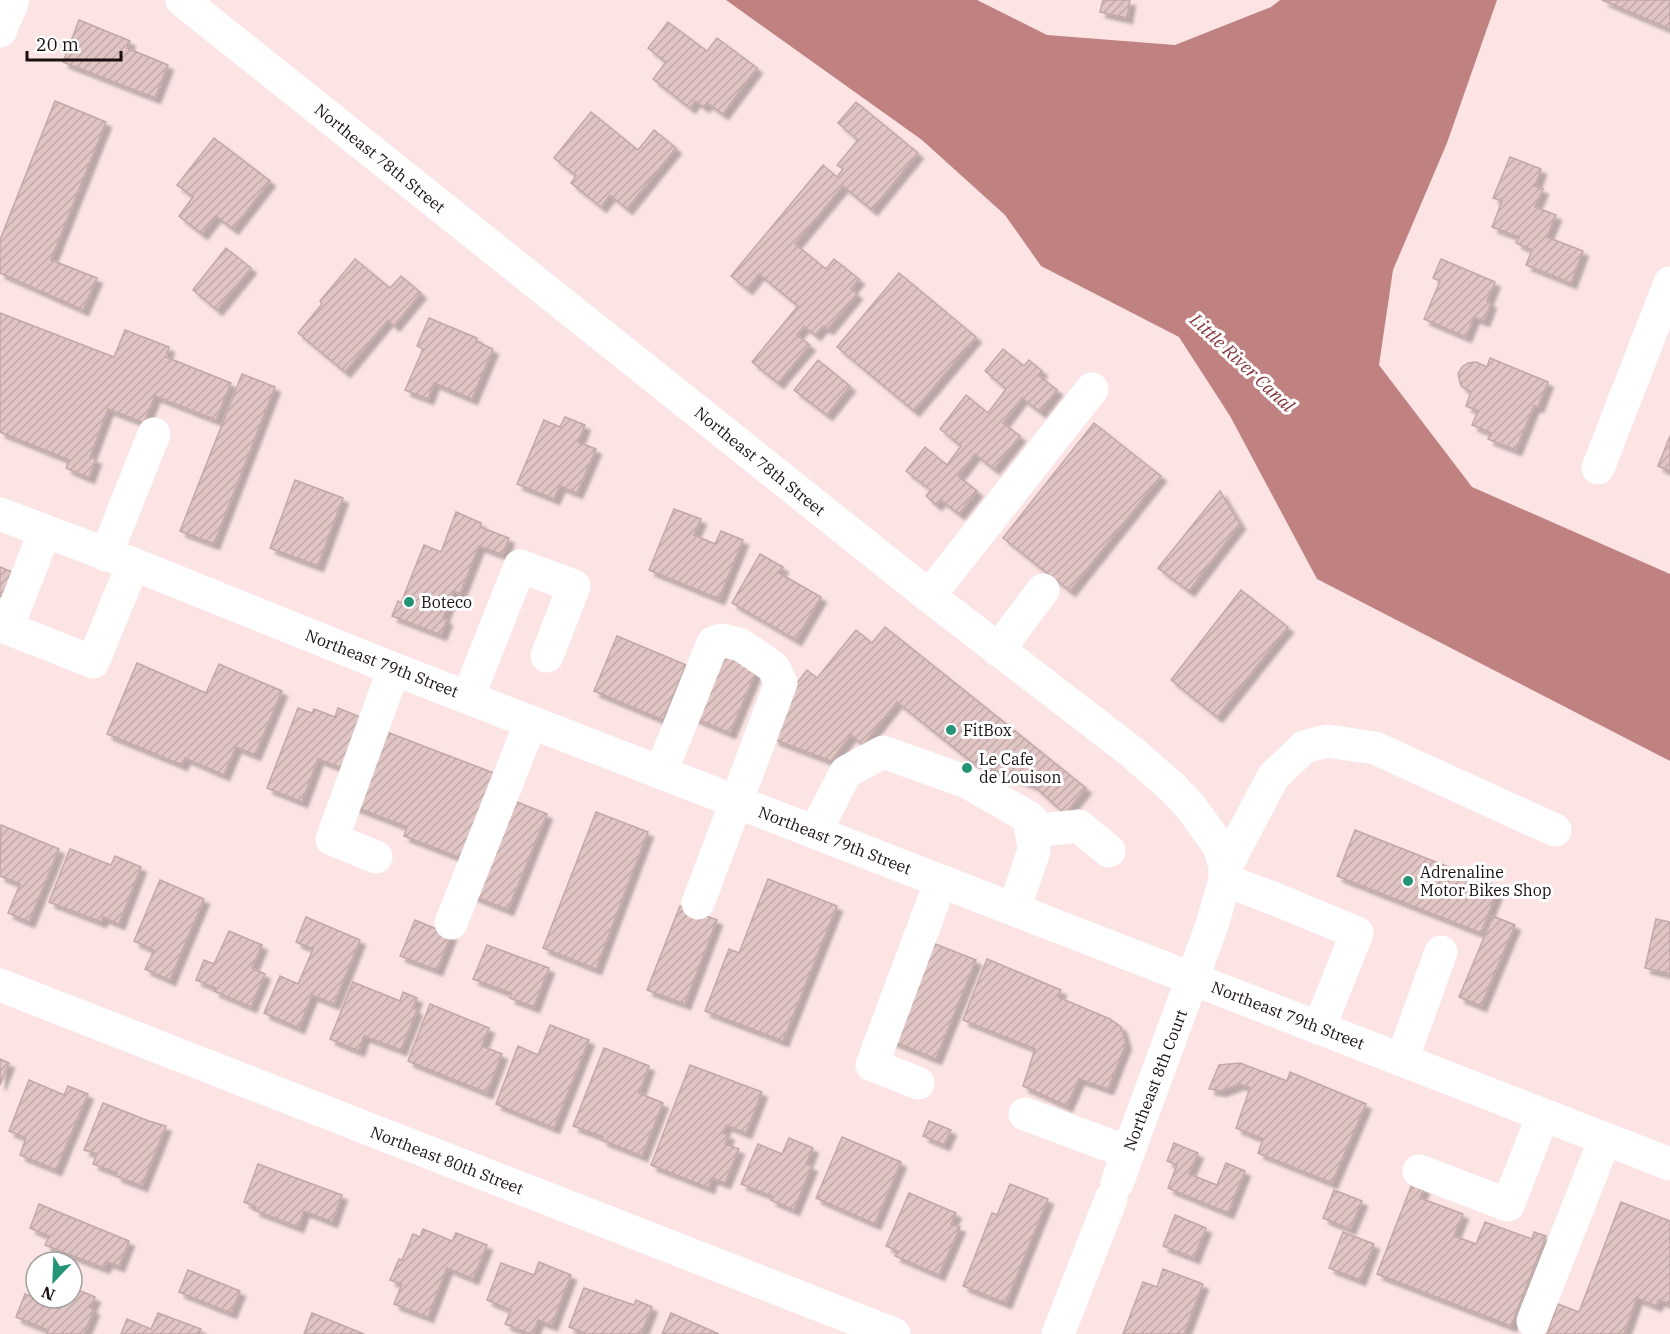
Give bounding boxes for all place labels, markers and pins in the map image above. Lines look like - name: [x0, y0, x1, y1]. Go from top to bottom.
- place label: Boteco: [421, 592, 472, 612]
- marker: Boteco: [402, 595, 416, 609]
- place label: FitBox: [963, 720, 1012, 740]
- marker: FitBox: [944, 723, 958, 737]
- place label: Le Cafe de Louison: [979, 749, 1062, 787]
- marker: Le Cafe de Louison: [960, 761, 974, 775]
- place label: Adrenaline Motor Bikes Shop: [1420, 862, 1552, 900]
- marker: Adrenaline Motor Bikes Shop: [1401, 874, 1415, 888]

